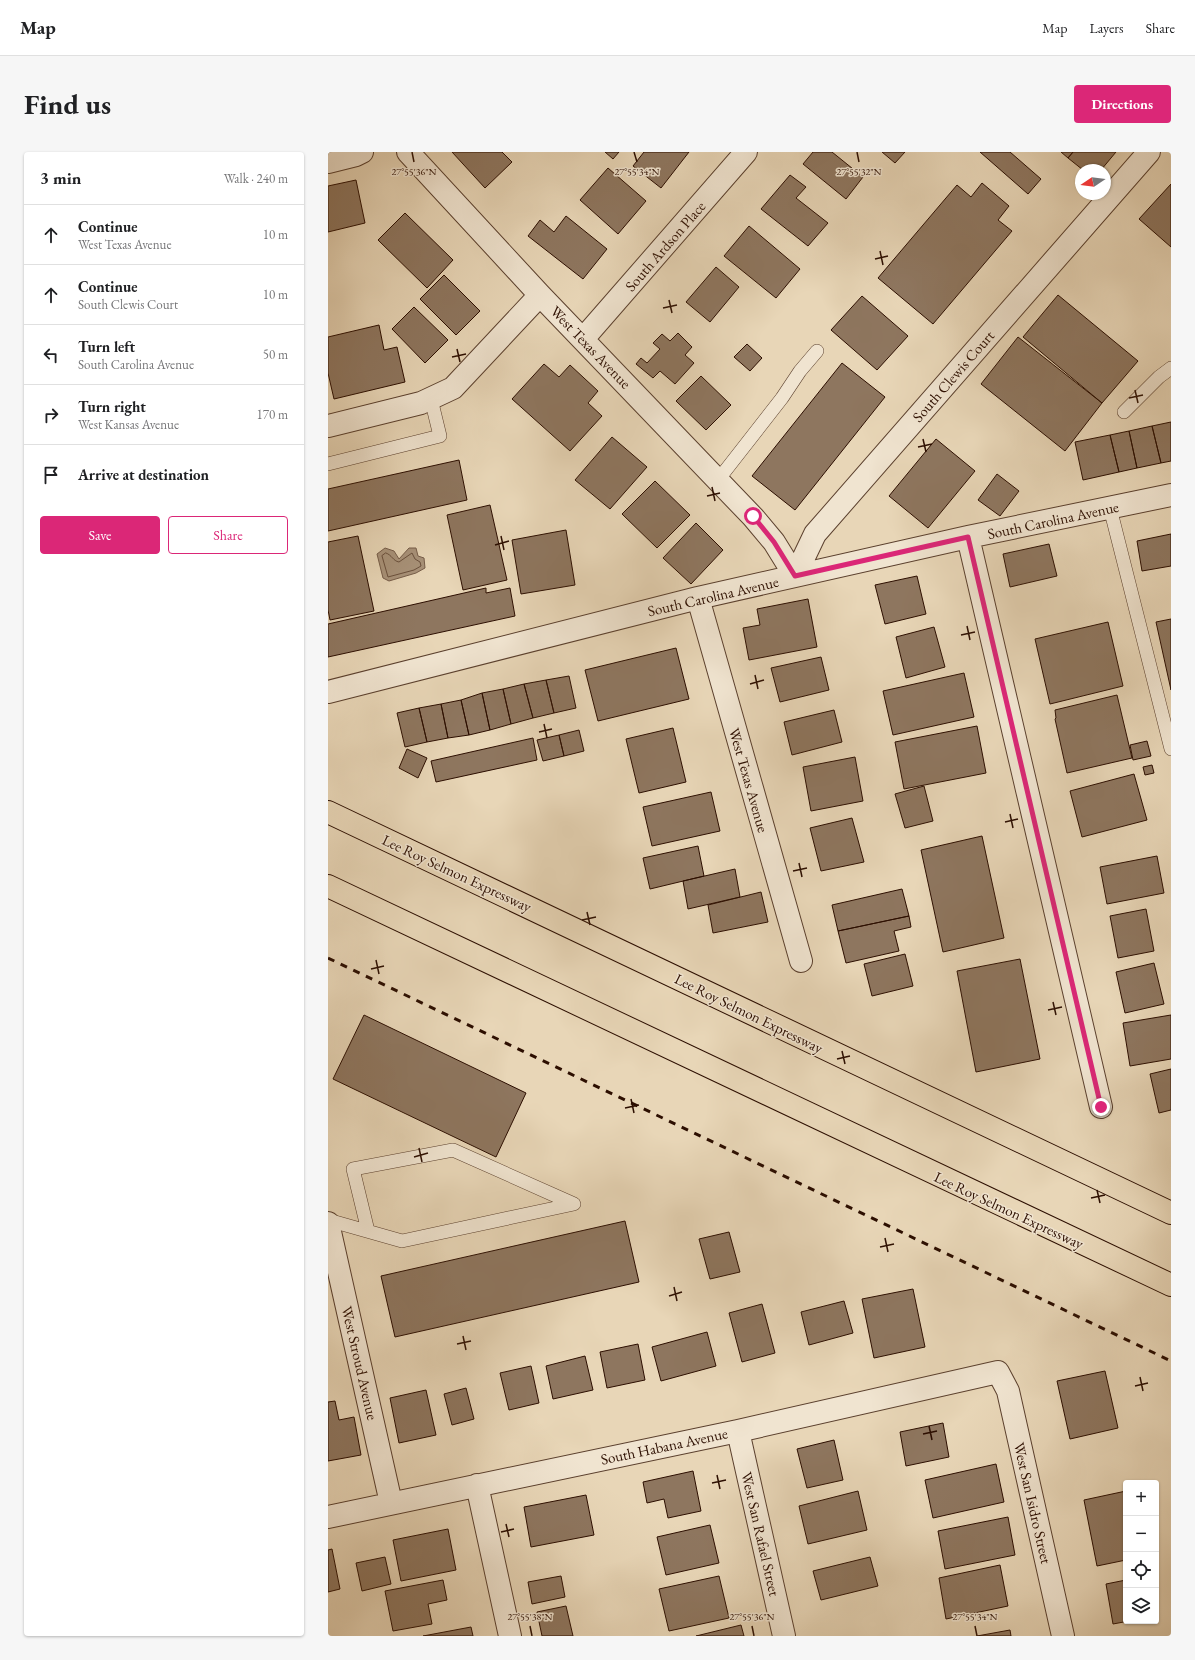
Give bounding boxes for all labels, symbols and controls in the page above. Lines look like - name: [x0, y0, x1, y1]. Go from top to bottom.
- text: Map: [20, 15, 56, 40]
- text: Map: [1042, 19, 1067, 37]
- text: Layers: [1089, 19, 1124, 37]
- text: Share: [1146, 19, 1175, 37]
- button: Directions: [1074, 85, 1171, 123]
- text: Find us: [24, 86, 111, 122]
- north arrow: [1075, 164, 1111, 200]
- text: 27°55'36"N: [392, 165, 437, 178]
- text: 27°55'34"N: [615, 165, 660, 178]
- text: 27°55'32"N: [837, 165, 882, 178]
- text: 3 min: [40, 167, 81, 189]
- text: Walk · 240 m: [224, 170, 288, 187]
- street label: South Ardson Place: [621, 197, 709, 295]
- text: Continue: [78, 217, 138, 236]
- icon: ahead: [40, 224, 62, 246]
- text: 10 m: [263, 226, 288, 243]
- text: West Texas Avenue: [78, 236, 171, 253]
- text: Continue: [78, 277, 138, 296]
- icon: ahead: [40, 284, 62, 306]
- text: 10 m: [263, 286, 288, 303]
- text: South Clewis Court: [78, 296, 178, 313]
- street label: West Texas Avenue: [547, 302, 635, 392]
- street label: South Clewis Court: [908, 326, 998, 426]
- text: Turn left: [78, 337, 135, 356]
- icon: left: [40, 344, 62, 366]
- text: 50 m: [263, 346, 288, 363]
- text: South Carolina Avenue: [78, 356, 194, 373]
- text: Turn right: [78, 397, 146, 416]
- icon: right: [40, 404, 62, 426]
- text: 170 m: [257, 406, 288, 423]
- text: West Kansas Avenue: [78, 416, 179, 433]
- icon: arrive: [40, 464, 62, 486]
- text: Arrive at destination: [78, 465, 209, 484]
- street label: South Carolina Avenue: [986, 497, 1121, 543]
- route start: [744, 507, 762, 525]
- button: Save: [40, 516, 160, 554]
- button: Share: [168, 516, 288, 554]
- street label: South Carolina Avenue: [646, 572, 780, 620]
- street label: West Texas Avenue: [725, 726, 773, 835]
- street label: Lee Roy Selmon Expressway: [379, 830, 535, 916]
- street label: Lee Roy Selmon Expressway: [672, 969, 827, 1057]
- route end: [1092, 1098, 1110, 1116]
- street label: Lee Roy Selmon Expressway: [931, 1167, 1087, 1253]
- street label: West Stroud Avenue: [338, 1304, 382, 1422]
- street label: South Habana Avenue: [599, 1423, 729, 1469]
- street label: West San Isidro Street: [1010, 1440, 1056, 1566]
- street label: West San Rafael Street: [737, 1470, 785, 1598]
- map controls: [1123, 1480, 1159, 1624]
- button: +: [1123, 1480, 1159, 1516]
- button: −: [1123, 1516, 1159, 1552]
- button: locate: [1123, 1552, 1159, 1588]
- button: layers: [1123, 1588, 1159, 1624]
- text: 27°55'38"N: [508, 1610, 553, 1623]
- text: 27°55'36"N: [730, 1610, 775, 1623]
- text: 27°55'34"N: [953, 1610, 998, 1623]

